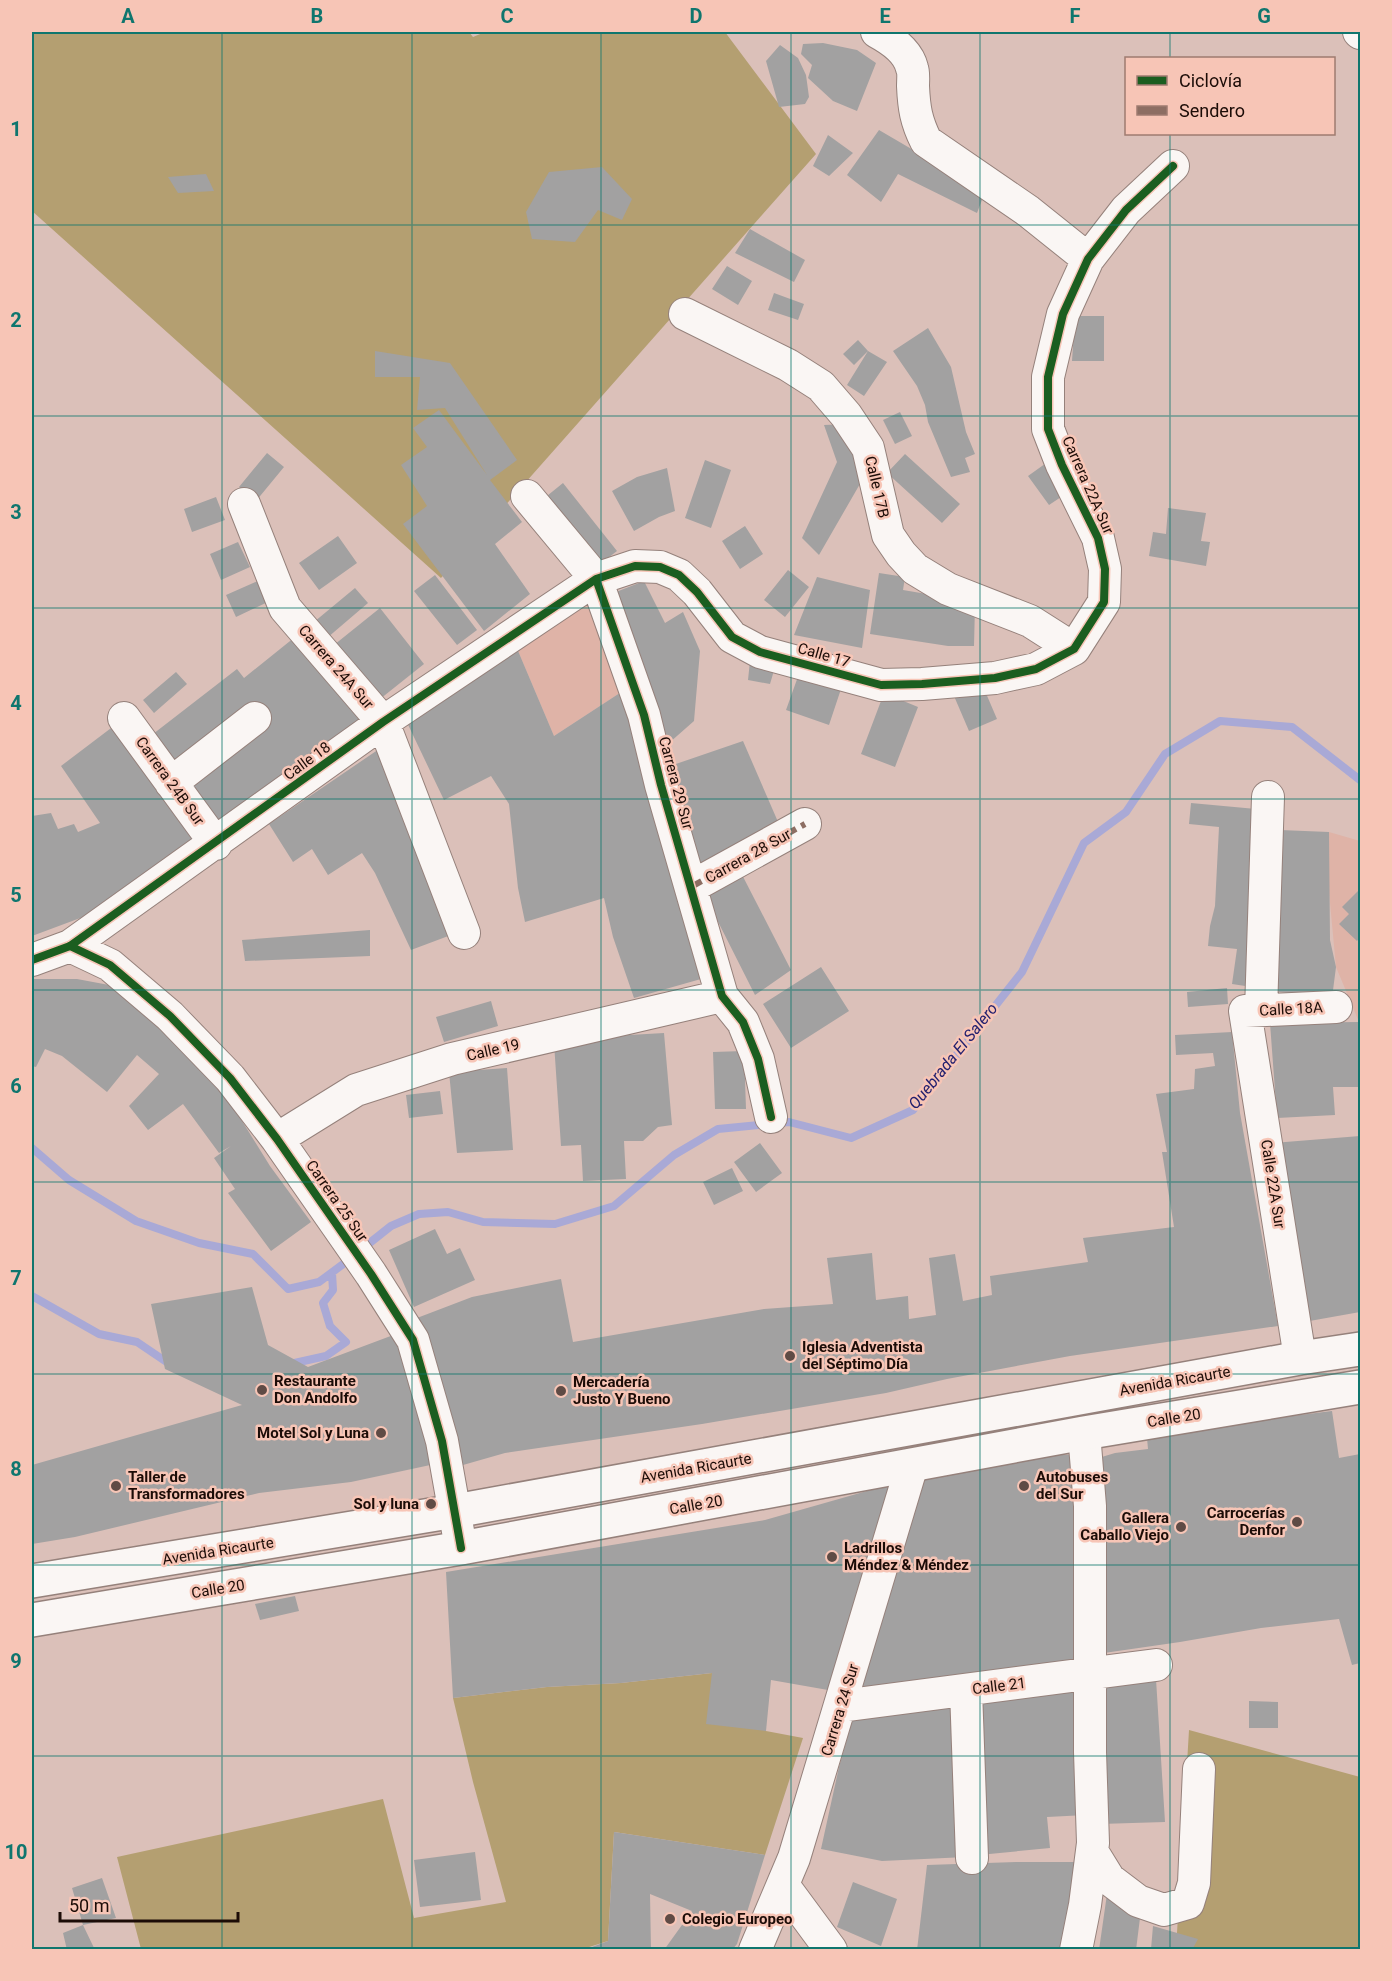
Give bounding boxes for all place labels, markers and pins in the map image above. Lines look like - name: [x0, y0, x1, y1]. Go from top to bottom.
- place label: Iglesia Adventista del Séptimo Día: [802, 1338, 923, 1373]
- marker: Iglesia Adventista del Séptimo Día: [783, 1349, 797, 1363]
- place label: Restaurante Don Andolfo: [274, 1372, 357, 1407]
- place label: Mercadería Justo Y Bueno: [573, 1373, 671, 1408]
- marker: Restaurante Don Andolfo: [255, 1383, 269, 1397]
- marker: Mercadería Justo Y Bueno: [554, 1384, 568, 1398]
- place label: Motel Sol y Luna: [257, 1424, 369, 1442]
- marker: Motel Sol y Luna: [374, 1426, 388, 1440]
- place label: Taller de Transformadores: [128, 1468, 245, 1503]
- place label: Autobuses del Sur: [1036, 1468, 1108, 1503]
- marker: Taller de Transformadores: [109, 1479, 123, 1493]
- marker: Autobuses del Sur: [1017, 1479, 1031, 1493]
- place label: Sol y luna: [354, 1495, 419, 1513]
- marker: Sol y luna: [424, 1497, 438, 1511]
- place label: Carrocerías Denfor: [1207, 1504, 1285, 1539]
- place label: Gallera Caballo Viejo: [1080, 1509, 1169, 1544]
- marker: Carrocerías Denfor: [1290, 1515, 1304, 1529]
- marker: Gallera Caballo Viejo: [1174, 1520, 1188, 1534]
- place label: Ladrillos Méndez & Méndez: [844, 1539, 969, 1574]
- marker: Ladrillos Méndez & Méndez: [825, 1550, 839, 1564]
- place label: Colegio Europeo: [682, 1910, 793, 1928]
- marker: Colegio Europeo: [663, 1912, 677, 1926]

